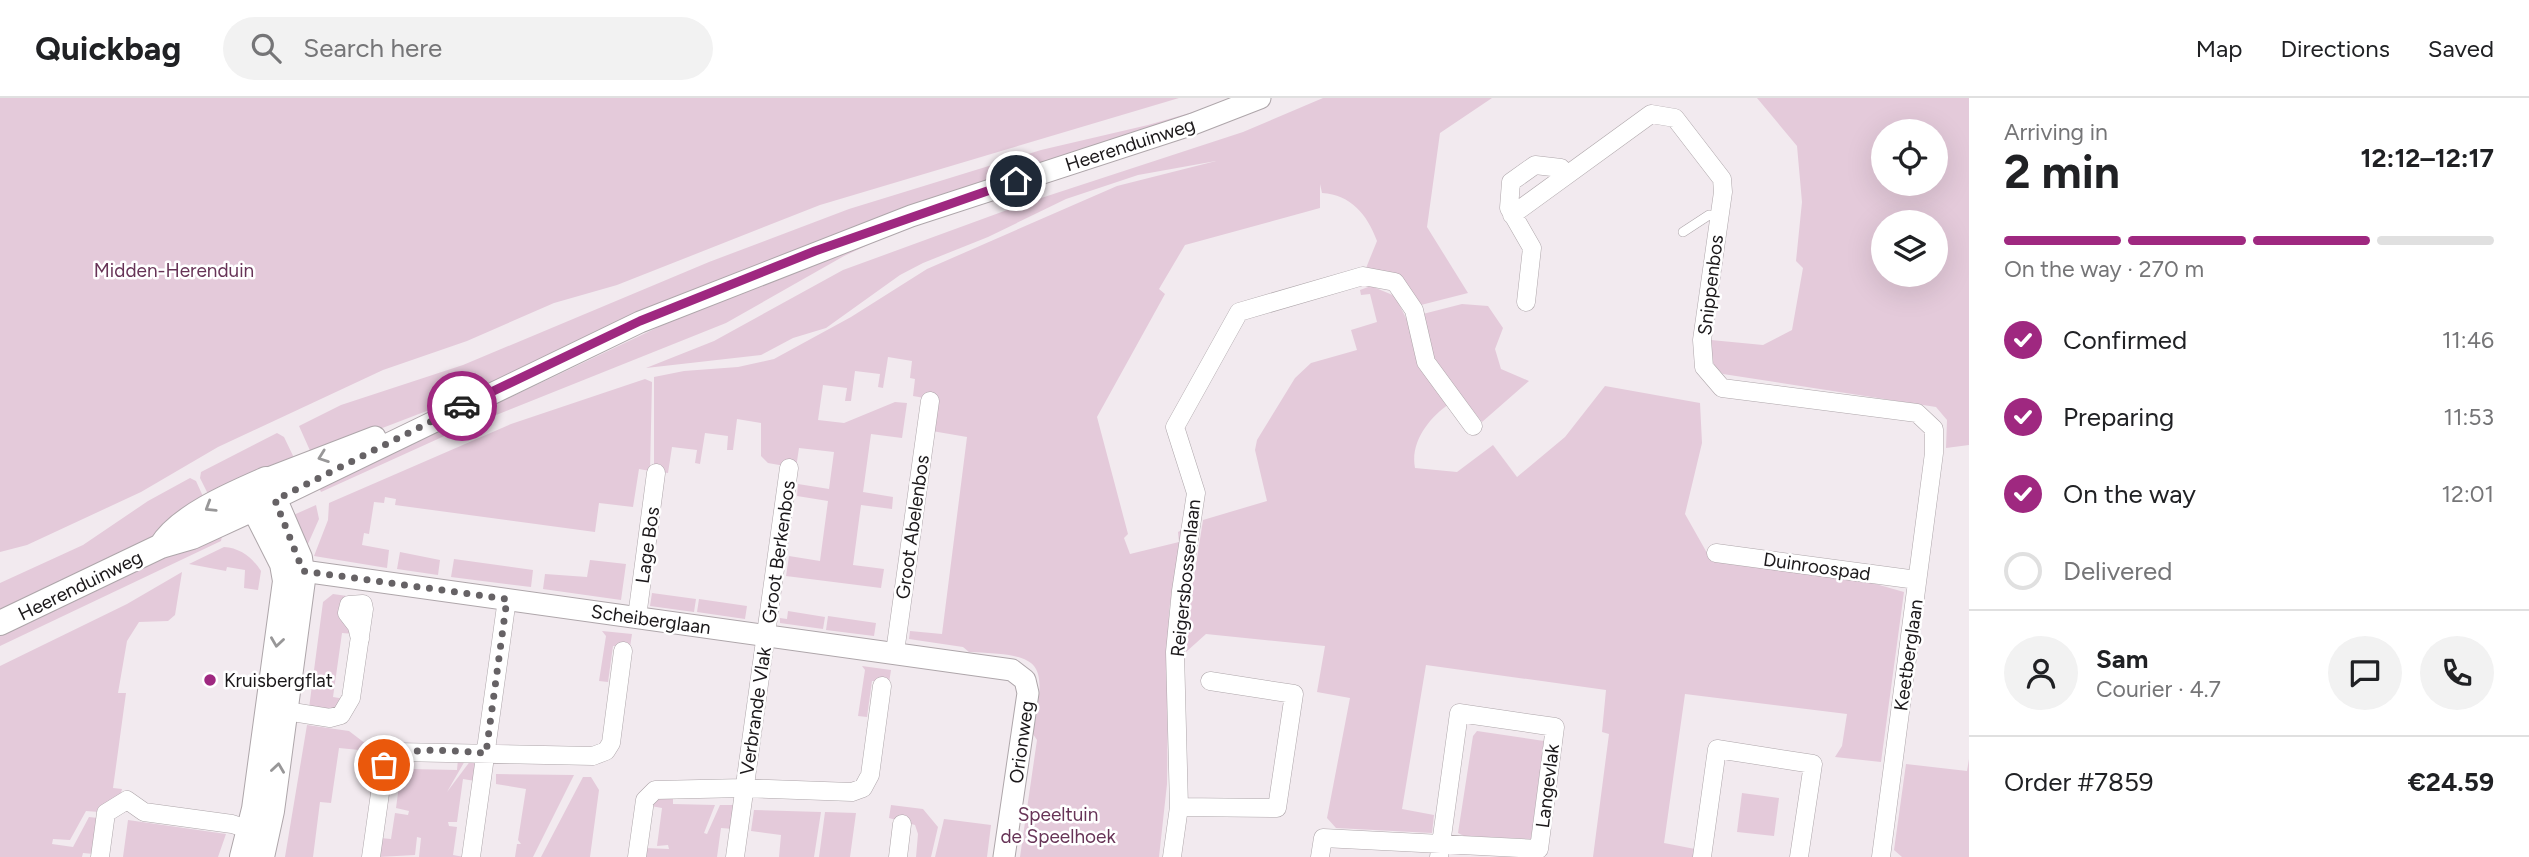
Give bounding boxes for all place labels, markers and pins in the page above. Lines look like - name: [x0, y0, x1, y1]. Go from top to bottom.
- pin: [986, 151, 1046, 211]
- place label: Kruisbergflat: [224, 669, 333, 692]
- marker: Kruisbergflat: [202, 672, 218, 688]
- pin: [354, 735, 414, 795]

